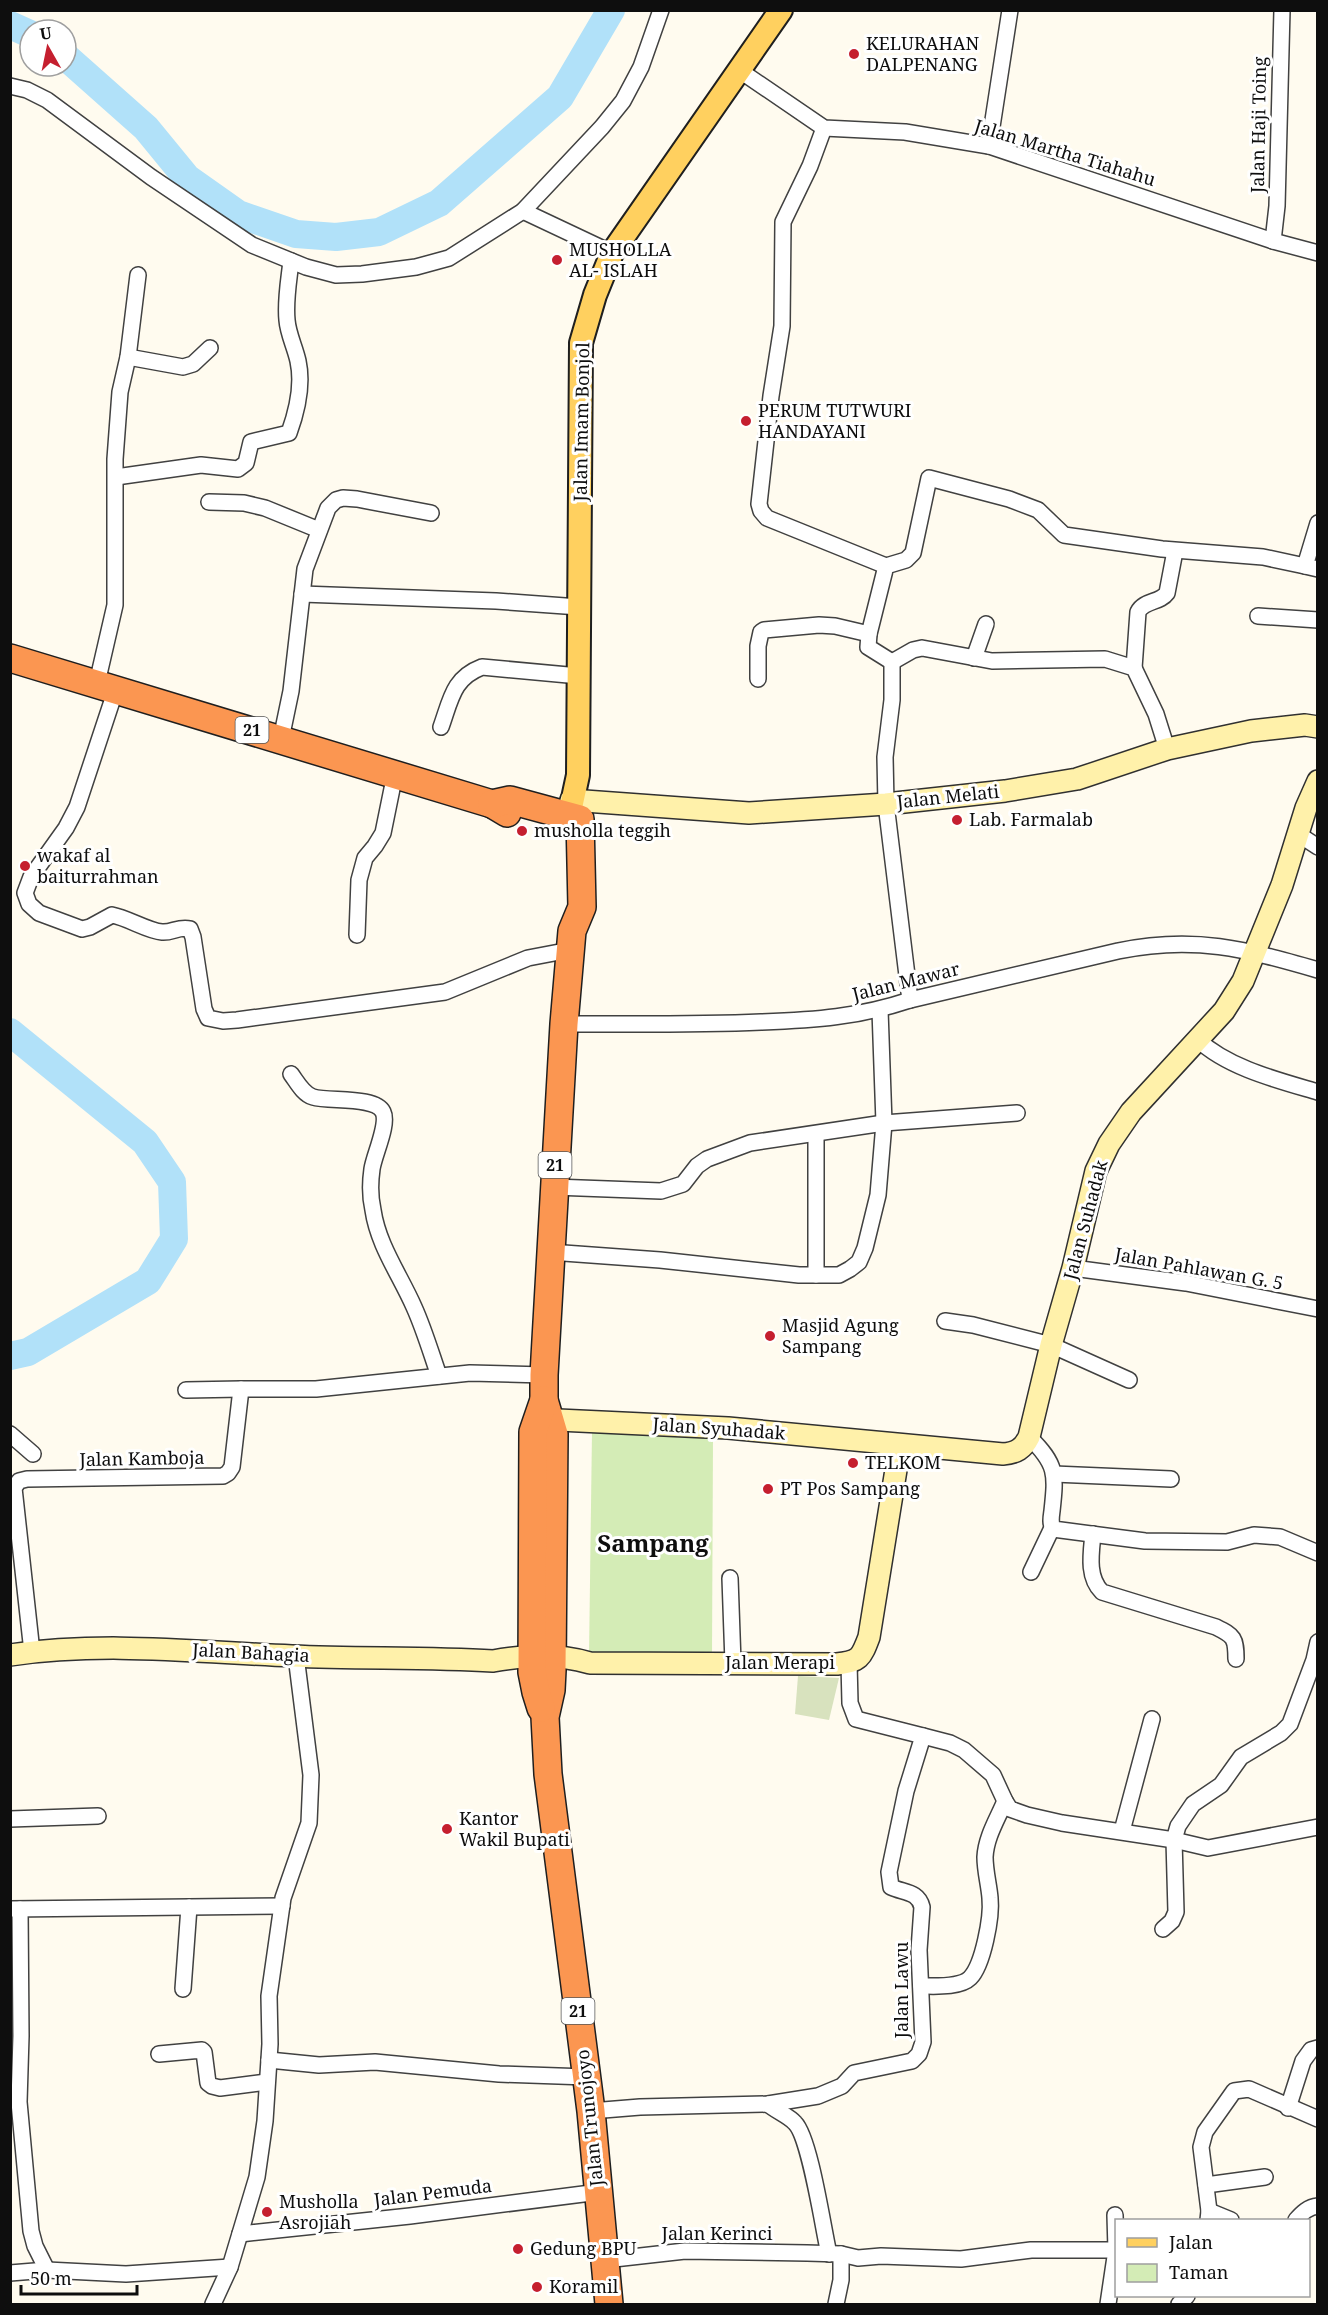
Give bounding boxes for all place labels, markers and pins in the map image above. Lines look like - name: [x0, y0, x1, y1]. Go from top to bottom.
- place label: KELURAHAN DALPENANG: [866, 31, 979, 76]
- marker: KELURAHAN DALPENANG: [847, 47, 861, 61]
- place label: MUSHOLLA AL- ISLAH: [569, 237, 672, 282]
- marker: MUSHOLLA AL- ISLAH: [550, 253, 564, 267]
- place label: PERUM TUTWURI HANDAYANI: [758, 398, 911, 443]
- marker: PERUM TUTWURI HANDAYANI: [739, 414, 753, 428]
- place label: Lab. Farmalab: [969, 807, 1093, 831]
- marker: Lab. Farmalab: [950, 813, 964, 827]
- place label: musholla teggih: [534, 818, 671, 842]
- marker: musholla teggih: [515, 824, 529, 838]
- place label: wakaf al baiturrahman: [37, 843, 159, 888]
- marker: wakaf al baiturrahman: [18, 859, 32, 873]
- place label: Masjid Agung Sampang: [782, 1313, 899, 1358]
- marker: Masjid Agung Sampang: [763, 1329, 777, 1343]
- place label: TELKOM: [865, 1450, 941, 1474]
- marker: TELKOM: [846, 1456, 860, 1470]
- place label: PT Pos Sampang: [780, 1476, 920, 1500]
- marker: PT Pos Sampang: [761, 1482, 775, 1496]
- place label: Kantor Wakil Bupati: [459, 1806, 570, 1851]
- marker: Kantor Wakil Bupati: [440, 1822, 454, 1836]
- place label: Musholla Asrojiah: [279, 2189, 359, 2234]
- marker: Musholla Asrojiah: [260, 2205, 274, 2219]
- place label: Gedung BPU: [530, 2236, 637, 2260]
- marker: Gedung BPU: [511, 2242, 525, 2256]
- place label: Koramil: [549, 2274, 619, 2298]
- marker: Koramil: [530, 2280, 544, 2294]

